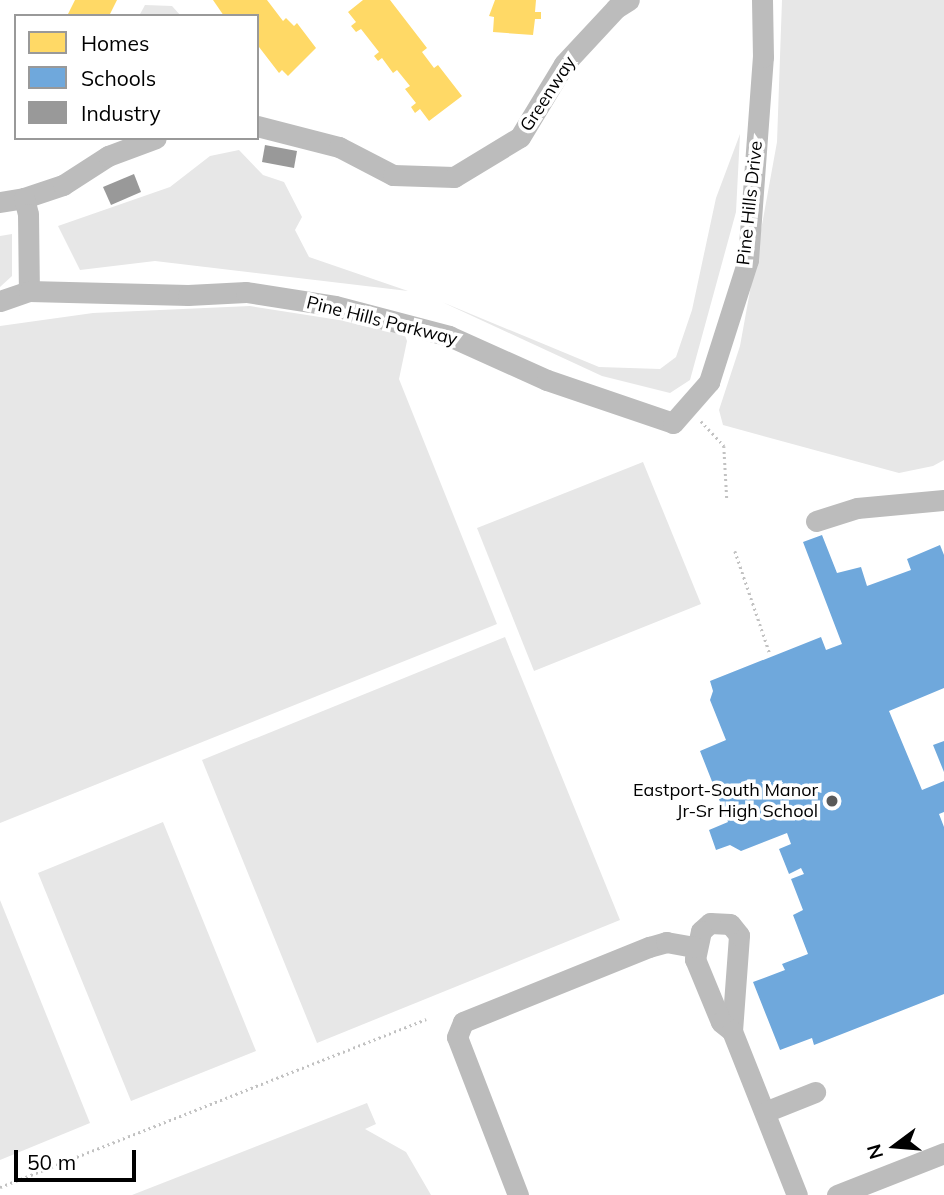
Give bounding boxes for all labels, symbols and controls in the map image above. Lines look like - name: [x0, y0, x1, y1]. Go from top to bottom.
- legend: [14, 14, 259, 140]
- text: Homes: [81, 30, 149, 56]
- street label: Greenway: [516, 52, 580, 136]
- text: Schools: [81, 65, 156, 91]
- text: Industry: [81, 100, 161, 126]
- street label: Pine Hills Drive: [733, 140, 767, 266]
- street label: Pine Hills Parkway: [304, 292, 460, 350]
- place label: Eastport-South Manor Jr-Sr High School: [633, 780, 818, 822]
- marker: Eastport-South Manor Jr-Sr High School: [824, 793, 840, 809]
- north arrow: [860, 1111, 930, 1181]
- scale bar: [18, 1136, 140, 1180]
- text: N: [861, 1142, 888, 1162]
- text: 50 m: [27, 1149, 76, 1175]

